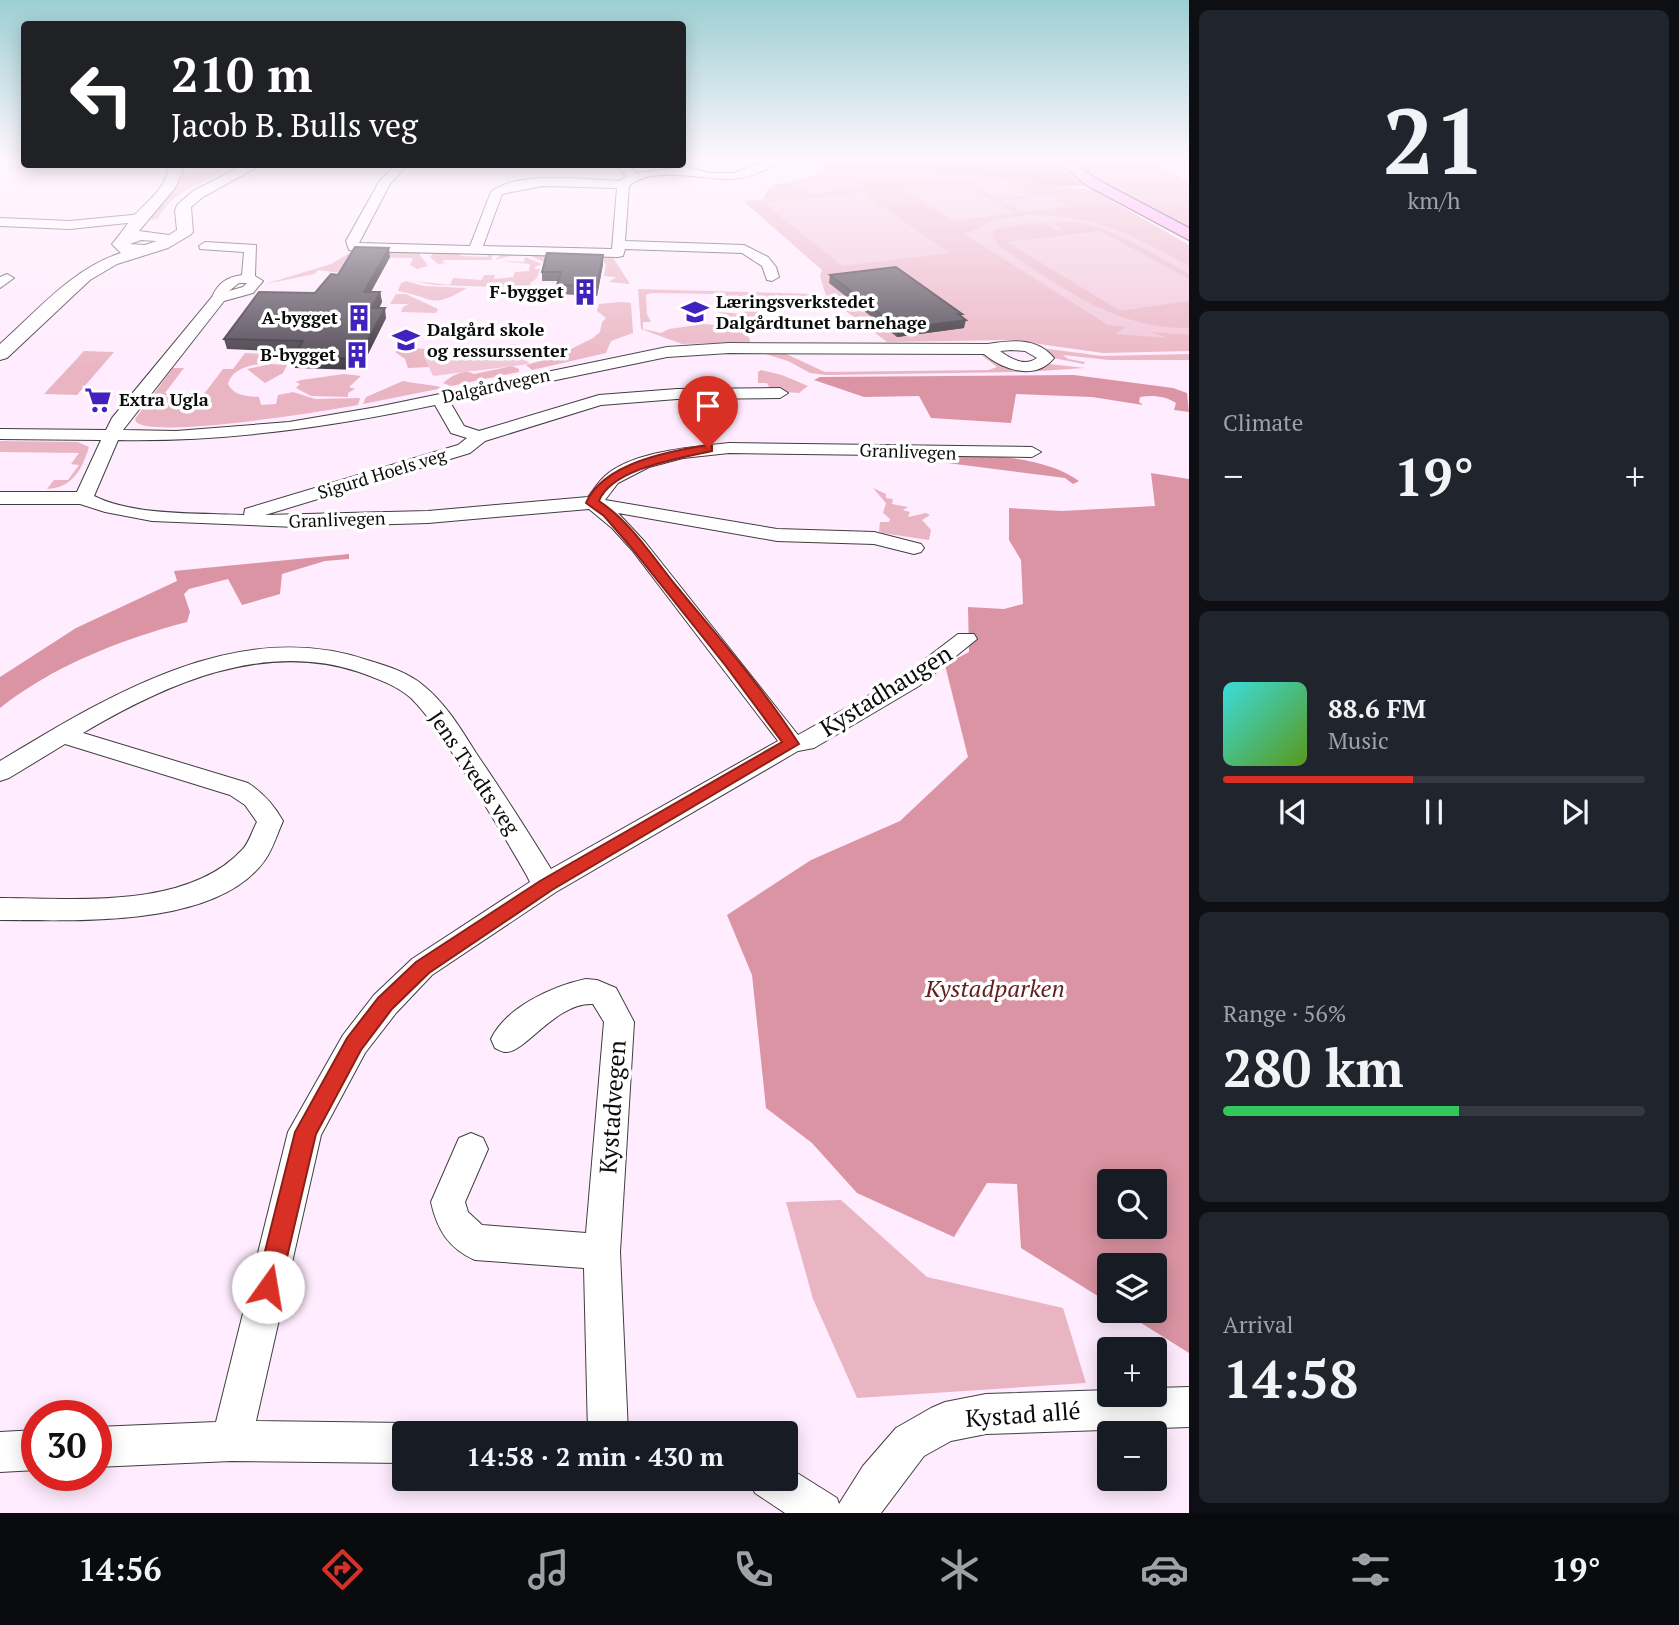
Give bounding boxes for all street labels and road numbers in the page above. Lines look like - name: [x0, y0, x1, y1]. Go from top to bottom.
- street label: Dalgårdvegen: [440, 362, 552, 408]
- street label: Granlivegen: [859, 437, 957, 465]
- street label: Sigurd Hoels veg: [315, 442, 449, 504]
- street label: Granlivegen: [288, 505, 386, 533]
- street label: Kystadhaugen: [813, 637, 958, 743]
- street label: Jens Tvedts veg: [423, 705, 527, 841]
- street label: Kystadvegen: [591, 1039, 633, 1175]
- street label: Kystad allé: [964, 1394, 1082, 1434]

